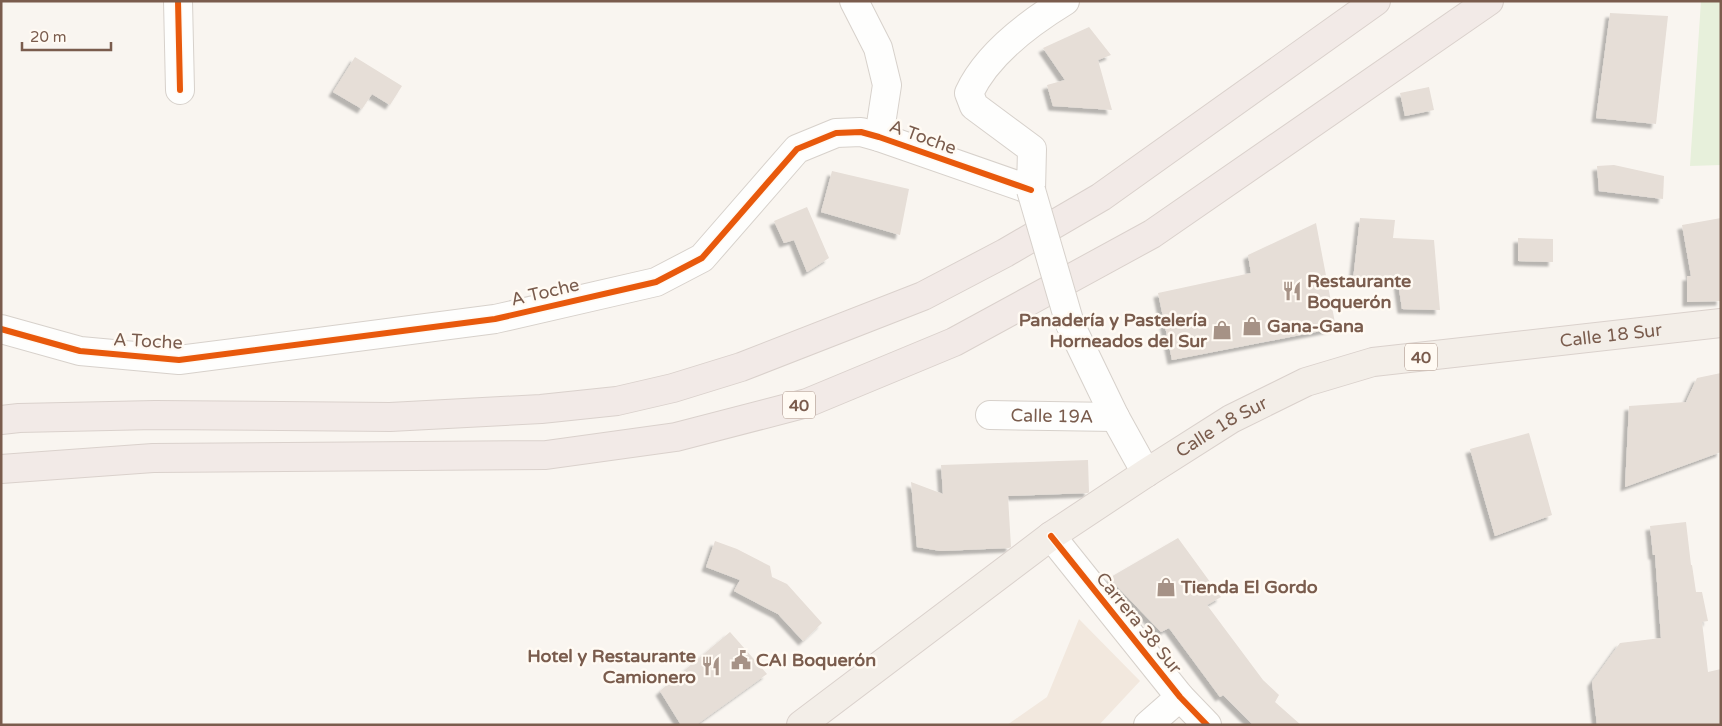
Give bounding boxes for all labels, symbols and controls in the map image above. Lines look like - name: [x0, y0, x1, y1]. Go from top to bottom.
- scale bar: [22, 20, 111, 52]
- text: 20 m: [30, 28, 67, 46]
- street label: A Toche: [887, 115, 959, 159]
- place label: Restaurante Boquerón: [1307, 270, 1411, 313]
- street label: A Toche: [509, 273, 581, 311]
- restaurant icon: Restaurante Boquerón: [1281, 280, 1303, 302]
- place label: Panadería y Pastelería Horneados del Sur: [1019, 309, 1208, 352]
- shop icon: Gana-Gana: [1241, 315, 1263, 337]
- place label: Gana-Gana: [1267, 315, 1364, 337]
- shop icon: Panadería y Pastelería Horneados del Sur: [1211, 319, 1233, 341]
- street label: Calle 18 Sur: [1559, 319, 1663, 352]
- street label: A Toche: [113, 328, 183, 354]
- road number: 40: [1405, 344, 1437, 371]
- road number: 40: [783, 392, 815, 418]
- street label: Calle 18 Sur: [1172, 392, 1271, 462]
- street label: Calle 19A: [1011, 404, 1093, 428]
- street label: Carrera 38 Sur: [1091, 568, 1187, 678]
- shop icon: Tienda El Gordo: [1155, 576, 1177, 598]
- place label: Tienda El Gordo: [1180, 576, 1318, 598]
- place label: Hotel y Restaurante Camionero: [527, 645, 696, 688]
- public building icon: CAI Boquerón: [730, 649, 752, 671]
- place label: CAI Boquerón: [756, 649, 876, 671]
- restaurant icon: Hotel y Restaurante Camionero: [700, 655, 722, 677]

